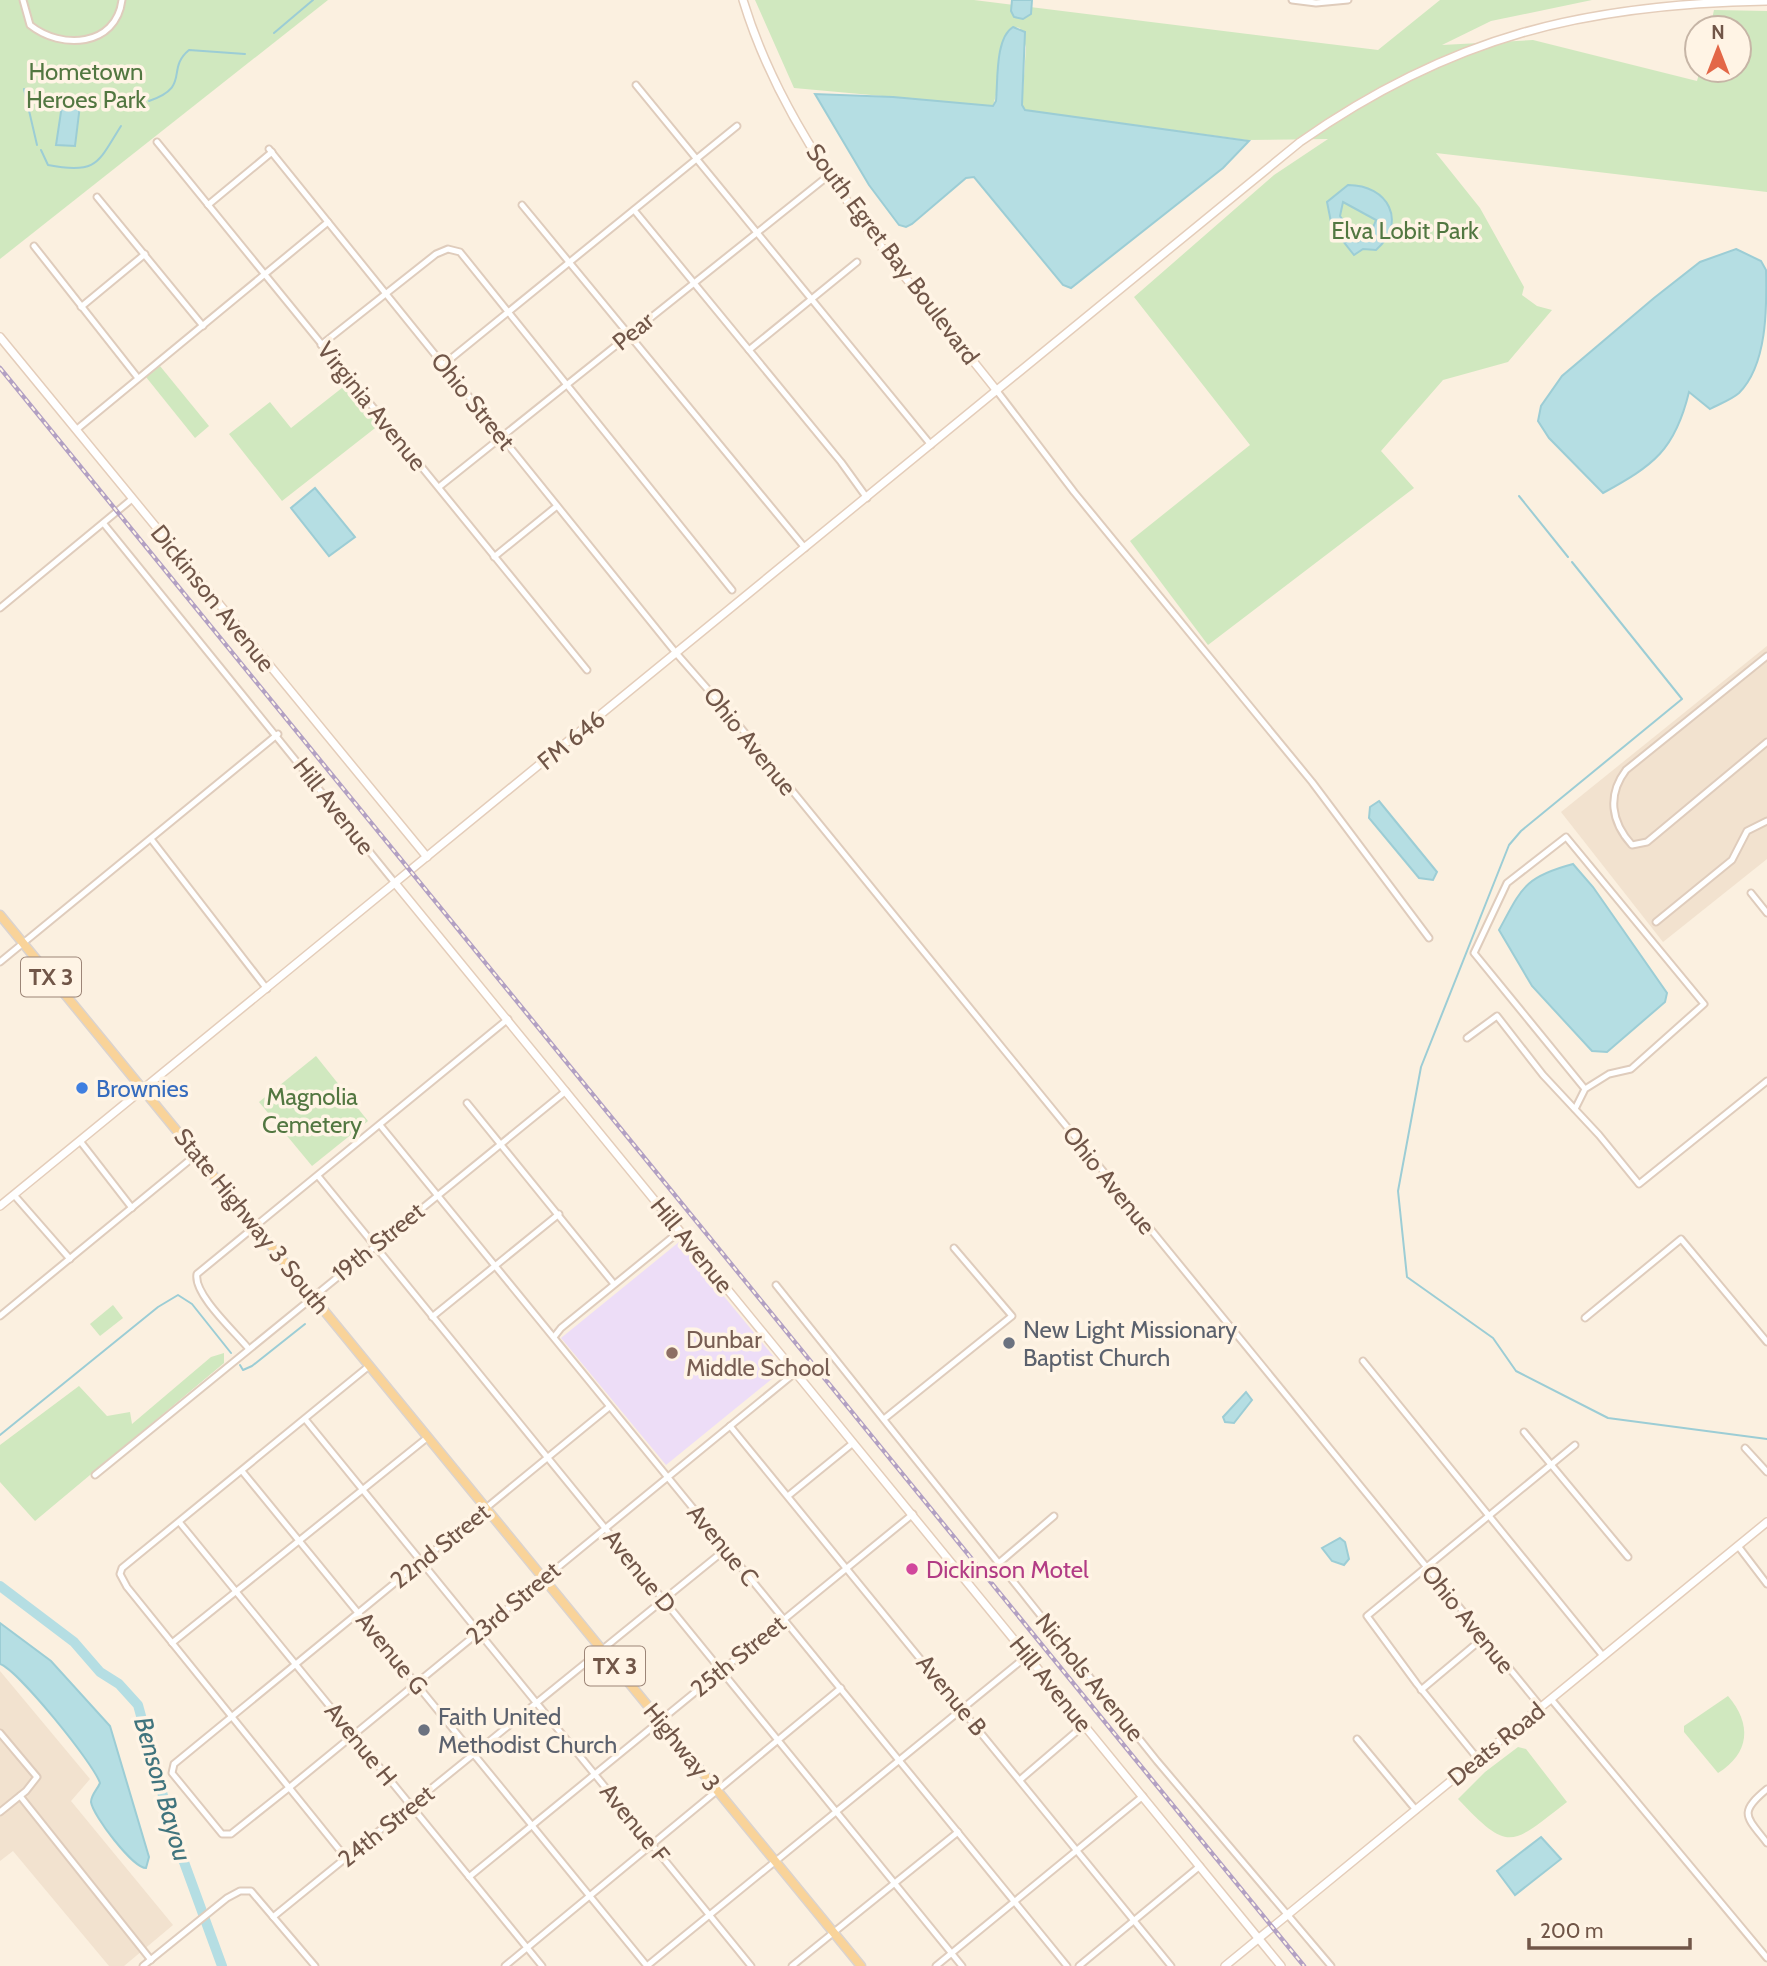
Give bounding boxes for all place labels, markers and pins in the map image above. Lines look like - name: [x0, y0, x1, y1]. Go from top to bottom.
- place label: Brownies: [96, 1074, 189, 1103]
- marker: Brownies: [74, 1080, 90, 1096]
- place label: New Light Missionary Baptist Church: [1023, 1315, 1237, 1372]
- place label: Dunbar Middle School: [686, 1325, 831, 1382]
- marker: New Light Missionary Baptist Church: [1001, 1335, 1017, 1351]
- marker: Dunbar Middle School: [664, 1345, 680, 1361]
- place label: Dickinson Motel: [926, 1555, 1089, 1584]
- marker: Dickinson Motel: [904, 1561, 920, 1577]
- place label: Faith United Methodist Church: [438, 1702, 617, 1759]
- marker: Faith United Methodist Church: [416, 1722, 432, 1738]

